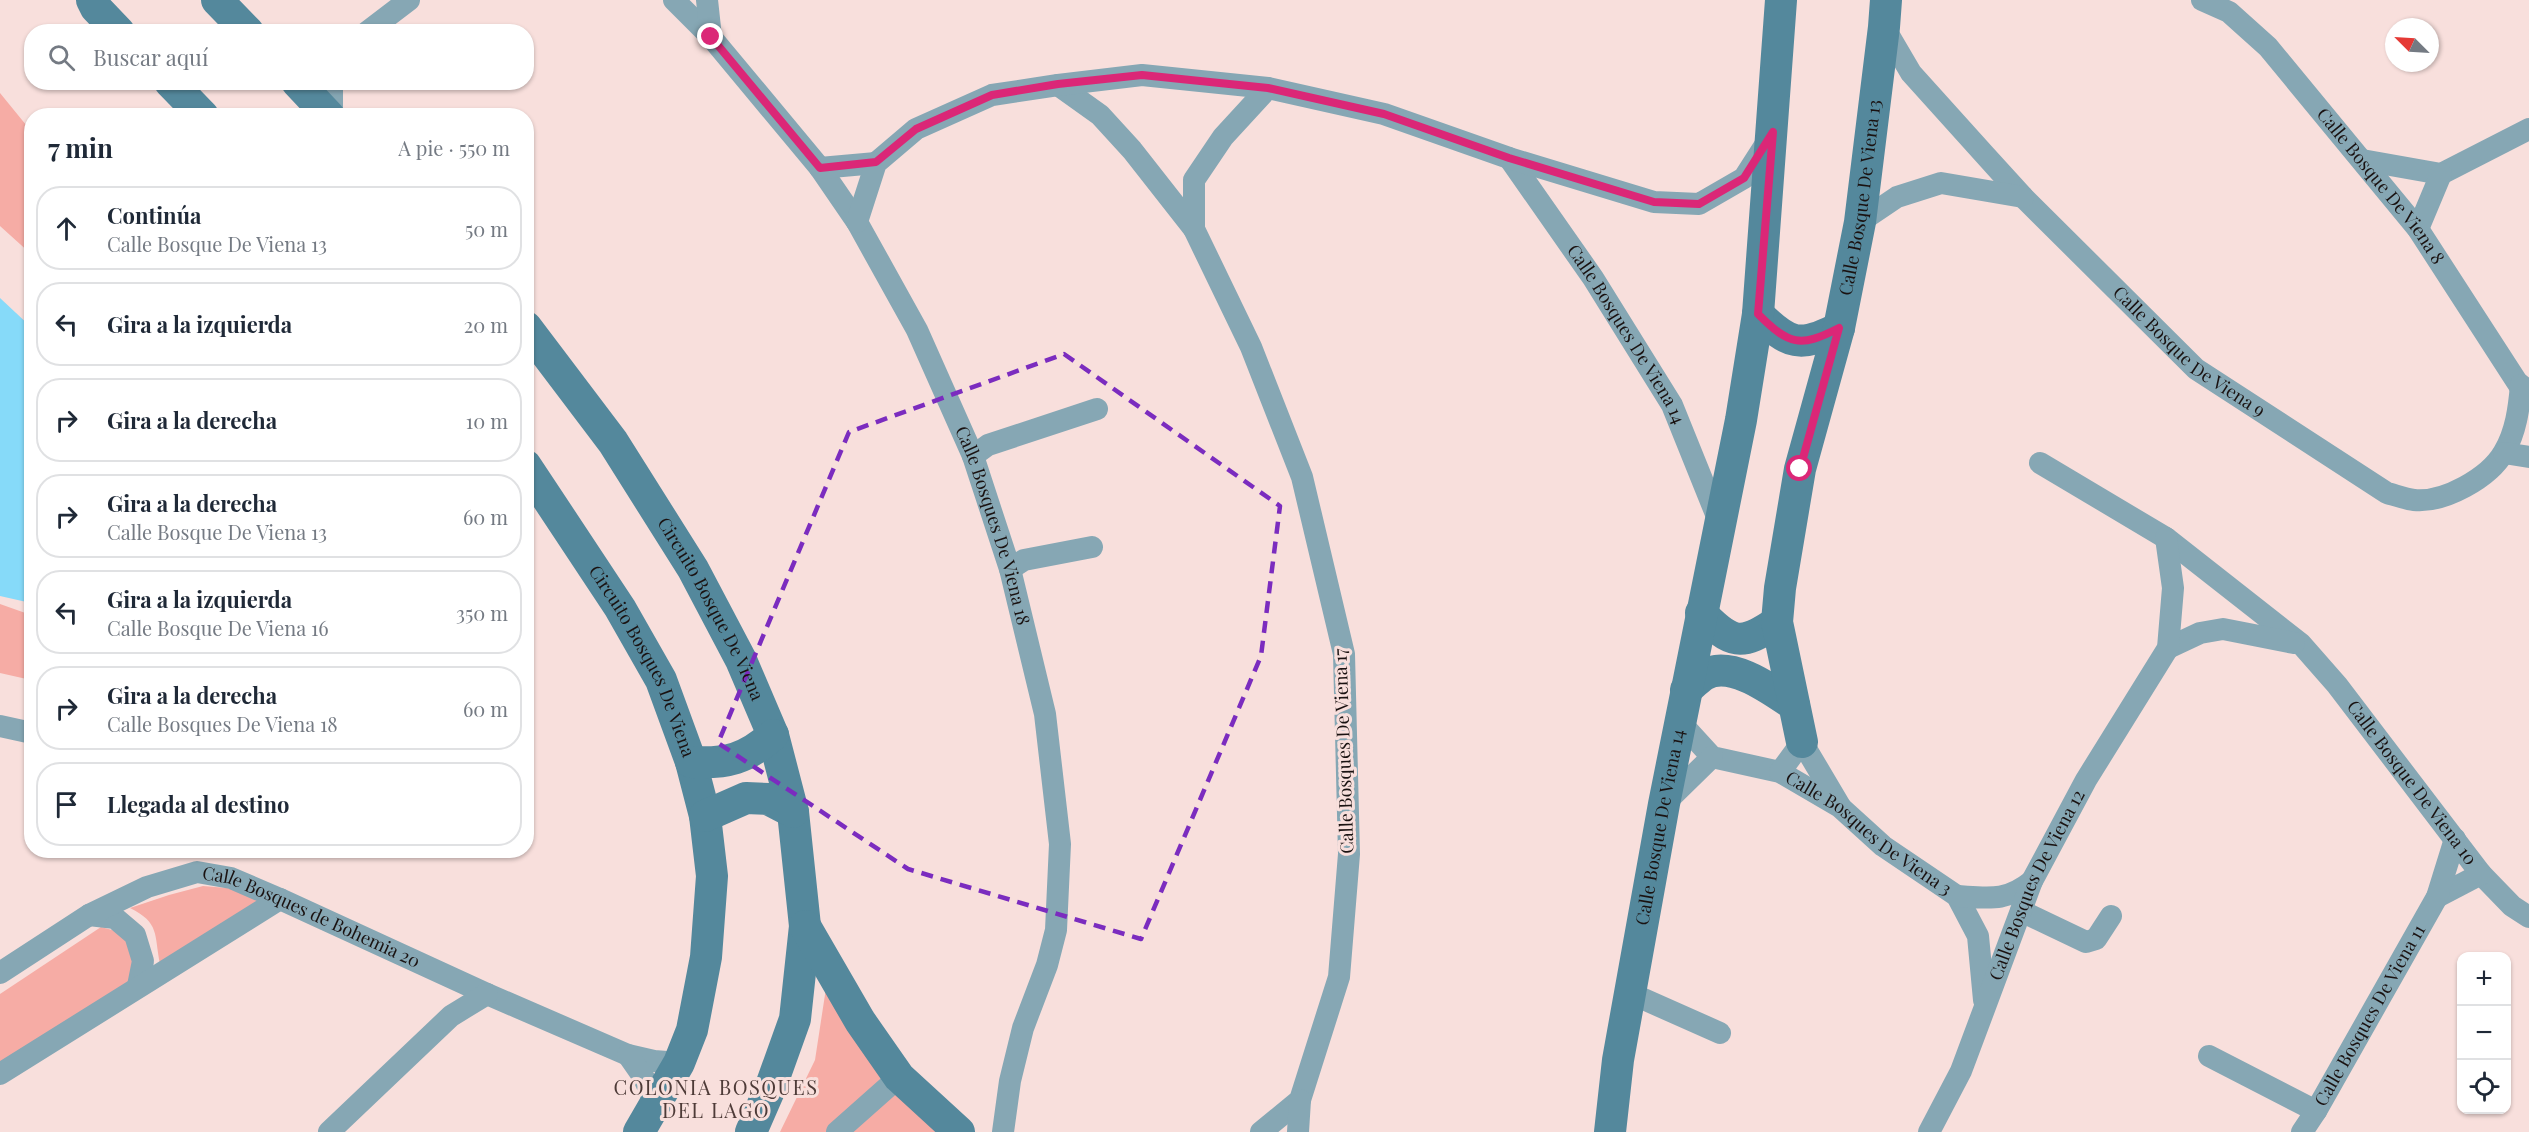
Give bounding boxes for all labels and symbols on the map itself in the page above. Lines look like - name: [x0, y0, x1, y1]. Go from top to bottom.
- north arrow: [2385, 18, 2439, 72]
- route end: [697, 23, 723, 49]
- street label: Calle Bosque De Viena 13: [1833, 98, 1886, 298]
- street label: Calle Bosque De Viena 8: [2312, 102, 2450, 268]
- street label: Calle Bosques De Viena 14: [1562, 239, 1691, 427]
- street label: Calle Bosque De Viena 9: [2108, 280, 2270, 422]
- street label: Calle Bosques De Viena 18: [950, 422, 1036, 627]
- route start: [1786, 455, 1812, 481]
- street label: Circuito Bosque De Viena: [652, 512, 770, 704]
- street label: Circuito Bosques De Viena: [584, 560, 701, 760]
- street label: Calle Bosques De Viena 17: [1327, 647, 1359, 854]
- street label: Calle Bosque De Viena 10: [2342, 695, 2483, 870]
- street label: Calle Bosque De Viena 14: [1629, 727, 1690, 927]
- street label: Calle Bosques De Viena 3: [1781, 765, 1957, 900]
- street label: Calle Bosques De Viena 12: [1983, 785, 2090, 983]
- street label: Calle Bosques de Bohemia 20: [201, 860, 424, 973]
- street label: Calle Bosques De Viena 11: [2308, 920, 2430, 1110]
- district label: COLONIA BOSQUES DEL LAGO: [613, 1073, 819, 1123]

